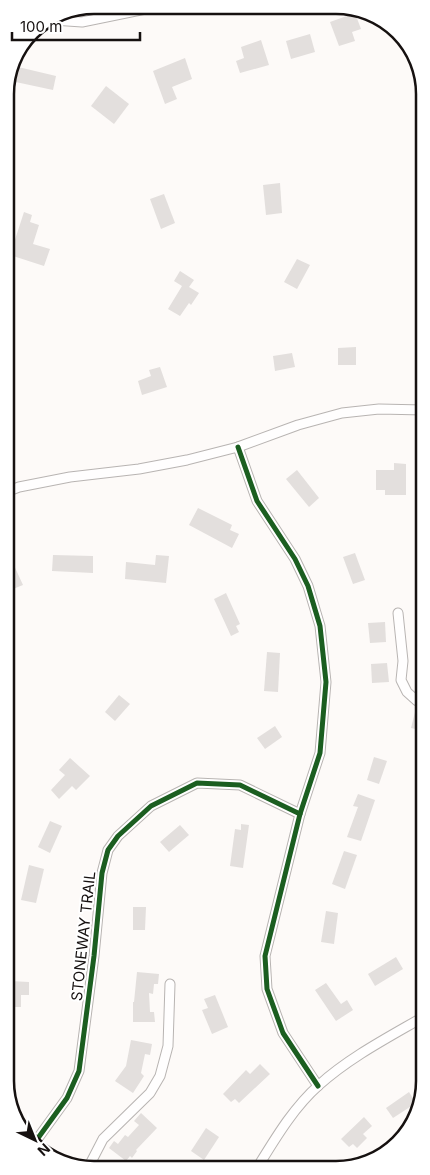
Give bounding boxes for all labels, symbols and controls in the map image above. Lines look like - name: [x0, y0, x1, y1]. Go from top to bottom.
- scale bar: [12, 10, 140, 42]
- text: 100 m: [20, 17, 62, 36]
- street label: STONEWAY TRAIL: [67, 870, 99, 1002]
- north arrow: [10, 1115, 60, 1165]
- text: N: [35, 1140, 54, 1160]

